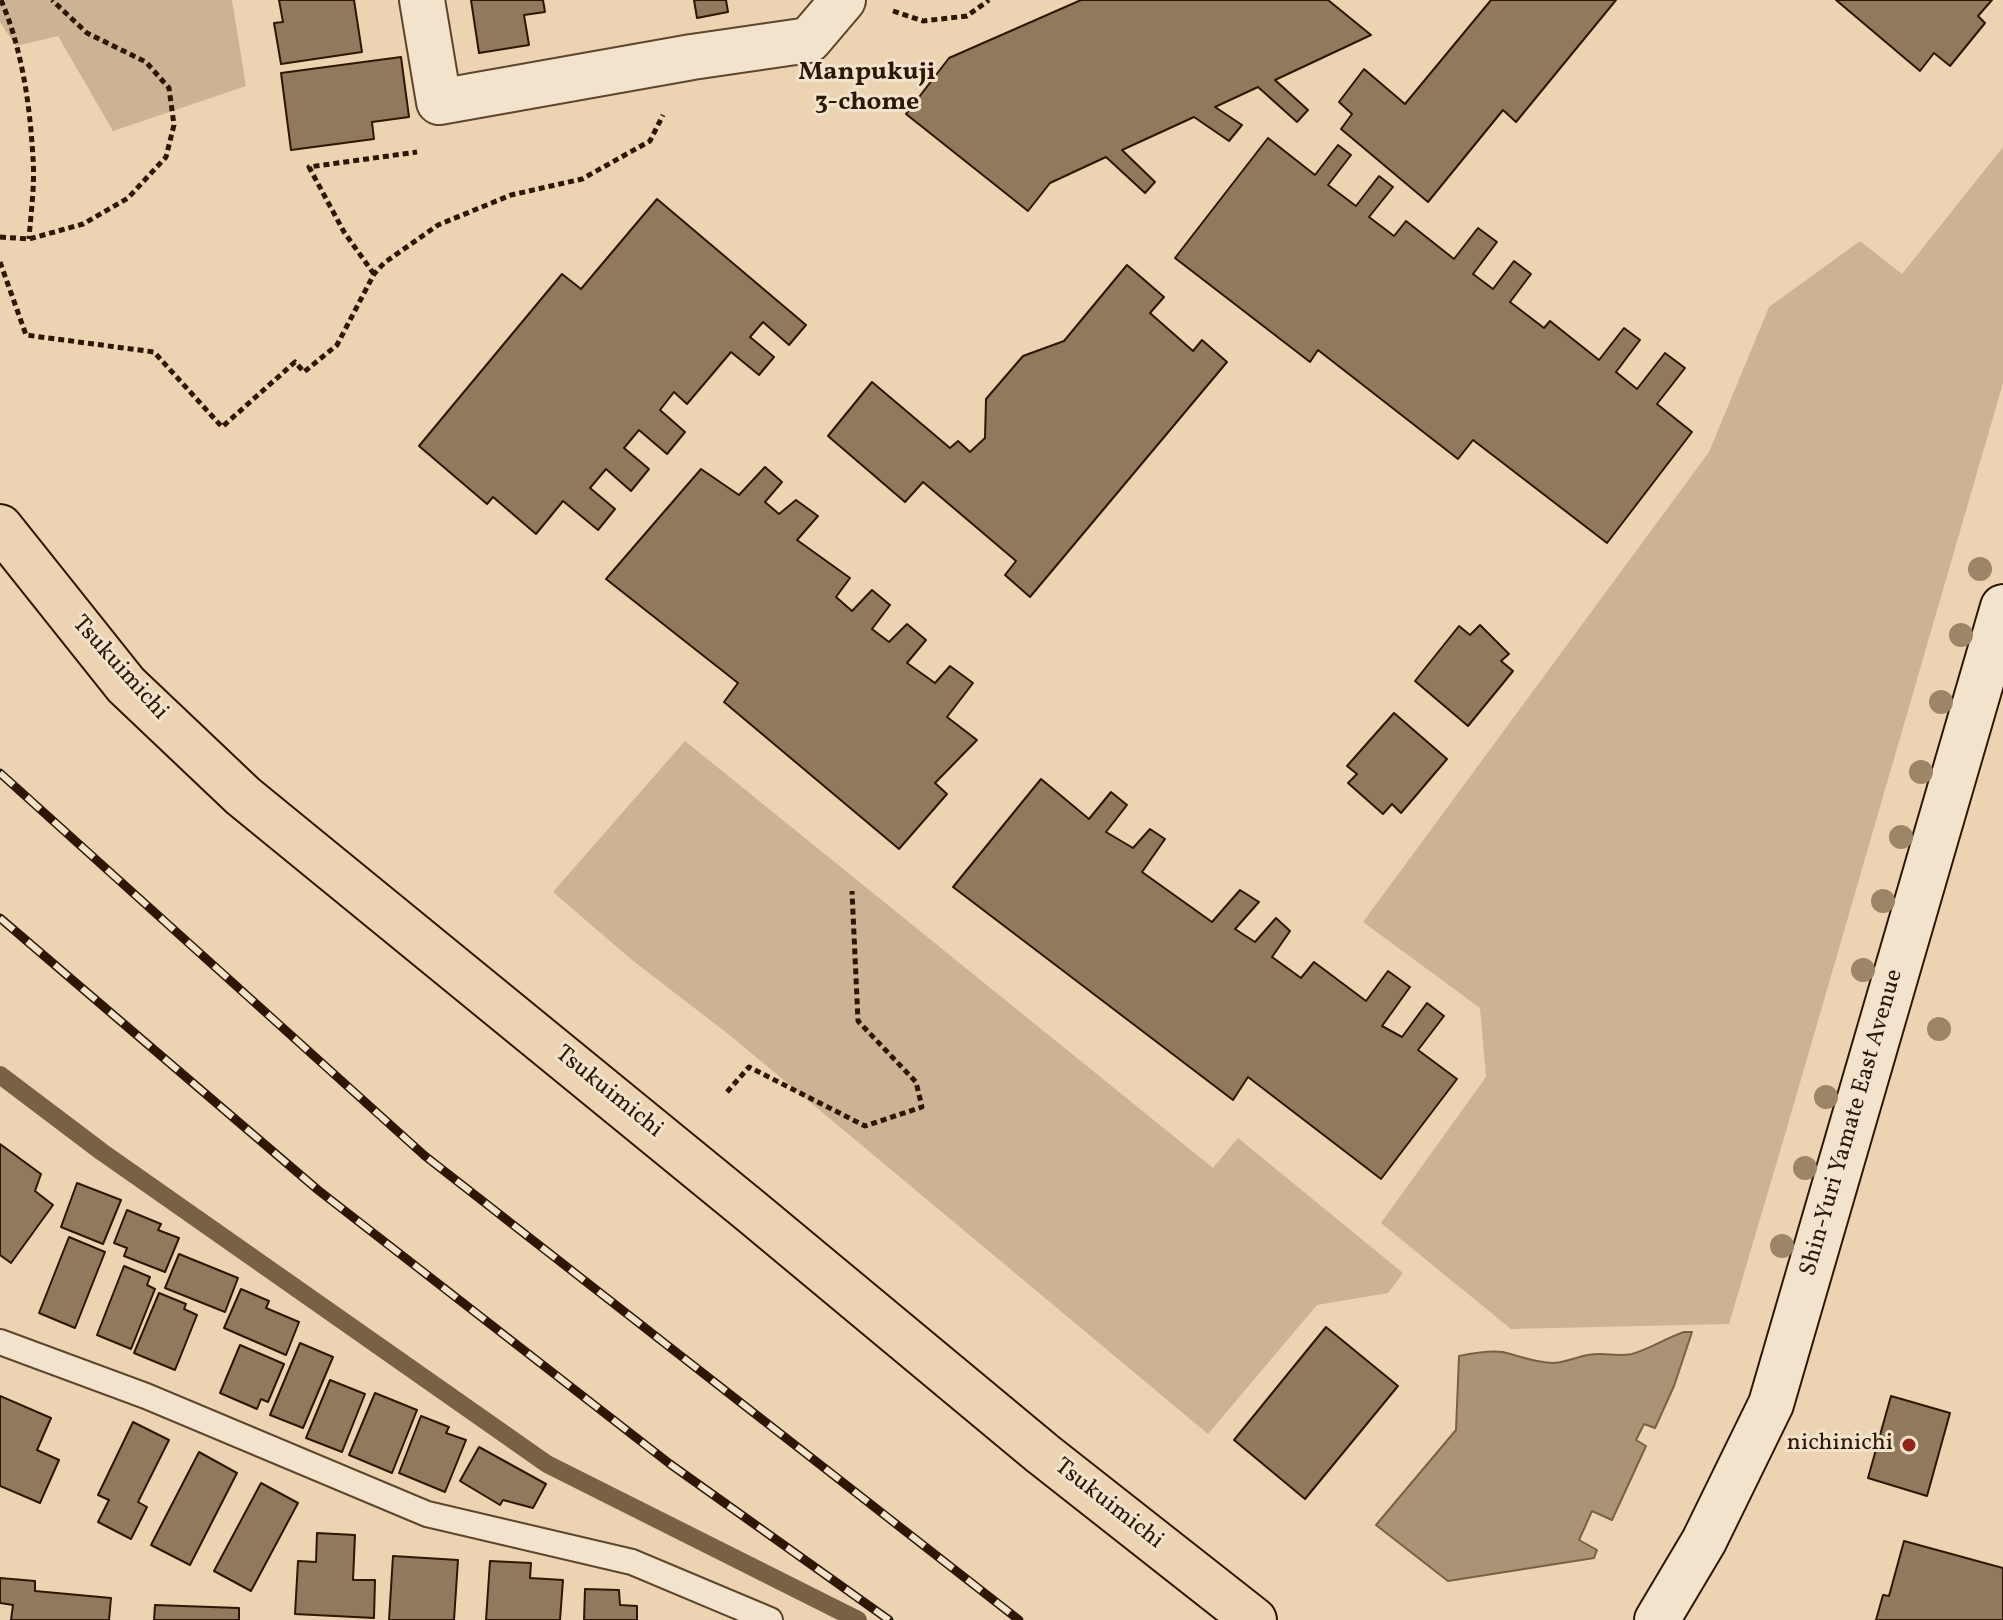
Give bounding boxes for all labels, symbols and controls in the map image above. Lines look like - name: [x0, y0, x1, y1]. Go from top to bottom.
- district label: Manpukuji 3-chome: [798, 58, 936, 120]
- street label: Tsukuimichi: [65, 611, 173, 727]
- street label: Shin-Yuri Yamate East Avenue: [1795, 966, 1911, 1280]
- street label: Tsukuimichi: [548, 1041, 668, 1145]
- place label: nichinichi: [1787, 1431, 1893, 1459]
- marker: nichinichi: [1900, 1436, 1918, 1454]
- street label: Tsukuimichi: [1048, 1453, 1168, 1557]

